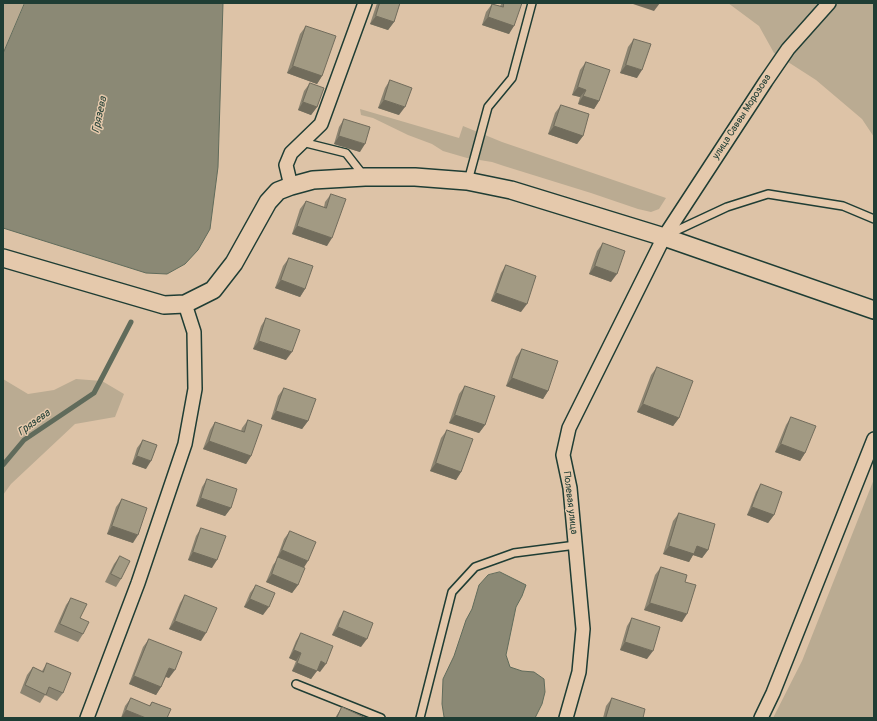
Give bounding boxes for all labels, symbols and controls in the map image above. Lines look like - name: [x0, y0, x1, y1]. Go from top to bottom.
- street label: улица Саввы Морозова: [710, 72, 774, 162]
- water label: Грязева: [90, 96, 110, 134]
- water label: Грязева: [15, 407, 53, 439]
- street label: Полевая улица: [560, 471, 580, 535]

